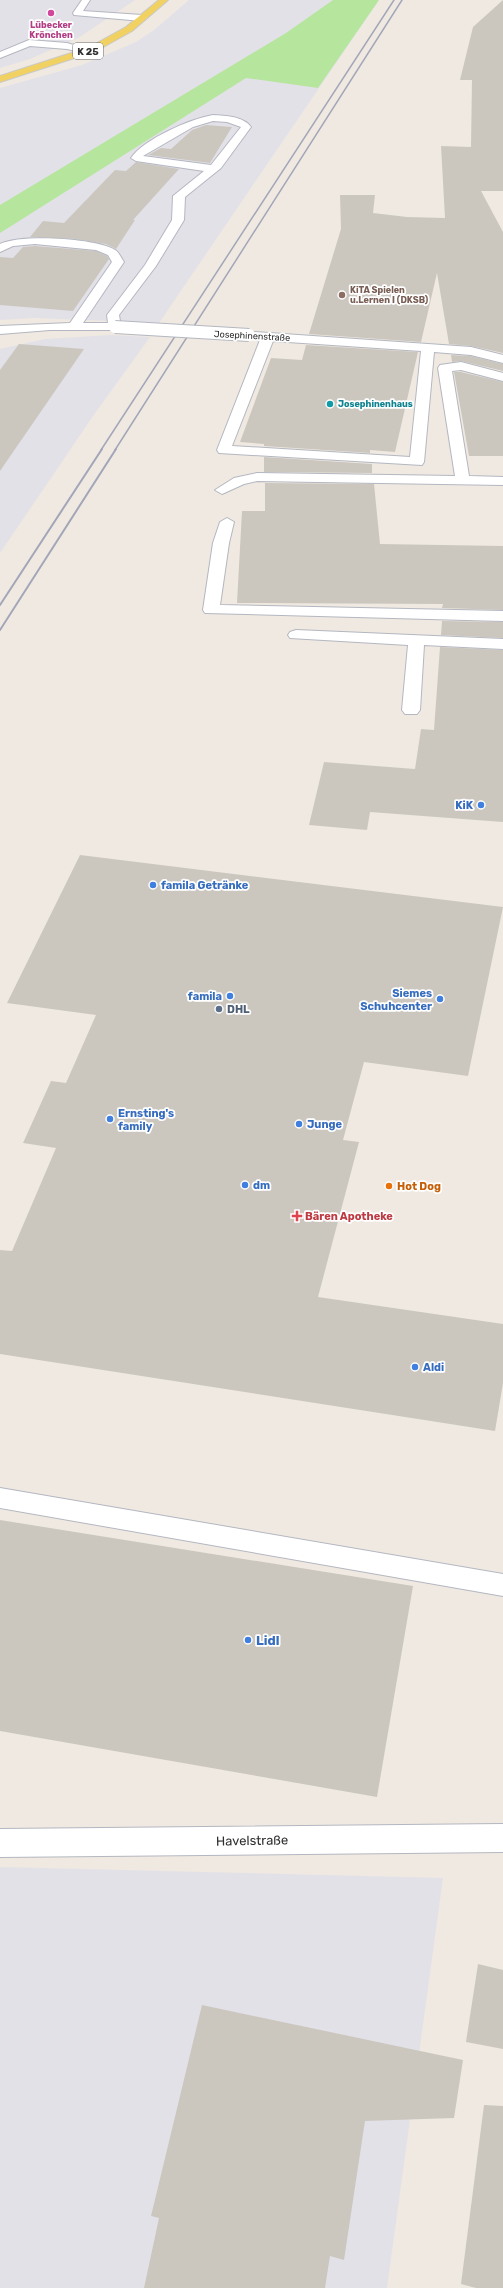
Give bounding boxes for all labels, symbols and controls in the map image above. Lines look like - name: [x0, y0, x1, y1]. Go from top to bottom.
- marker: Lübecker Krönchen: [46, 8, 56, 18]
- place label: Lübecker Krönchen: [29, 20, 73, 40]
- road number: K 25: [73, 43, 103, 59]
- place label: KiTA Spielen u.Lernen I (DKSB): [350, 285, 429, 305]
- marker: KiTA Spielen u.Lernen I (DKSB): [337, 290, 347, 300]
- street label: Josephinenstraße: [214, 329, 290, 343]
- marker: Josephinenhaus: [325, 399, 335, 409]
- place label: Josephinenhaus: [338, 399, 413, 409]
- place label: KiK: [455, 799, 474, 812]
- marker: KiK: [476, 800, 486, 810]
- place label: famila Getränke: [161, 879, 249, 892]
- marker: famila Getränke: [148, 880, 158, 890]
- place label: Siemes Schuhcenter: [360, 987, 432, 1013]
- place label: famila: [188, 990, 222, 1003]
- marker: famila: [225, 991, 235, 1001]
- marker: Siemes Schuhcenter: [435, 994, 445, 1004]
- place label: DHL: [227, 1003, 250, 1016]
- marker: DHL: [214, 1004, 224, 1014]
- place label: Ernsting's family: [118, 1107, 174, 1133]
- marker: Ernsting's family: [105, 1114, 115, 1124]
- place label: Junge: [307, 1118, 342, 1131]
- marker: Junge: [294, 1119, 304, 1129]
- place label: dm: [253, 1179, 270, 1192]
- marker: dm: [240, 1180, 250, 1190]
- place label: Hot Dog: [397, 1180, 441, 1193]
- marker: Hot Dog: [384, 1181, 394, 1191]
- place label: Bären Apotheke: [305, 1210, 393, 1223]
- marker: Bären Apotheke: [292, 1211, 302, 1221]
- place label: Aldi: [423, 1361, 444, 1374]
- marker: Aldi: [410, 1362, 420, 1372]
- place label: Lidl: [256, 1633, 279, 1648]
- marker: Lidl: [243, 1635, 253, 1645]
- street label: Havelstraße: [216, 1832, 288, 1849]

